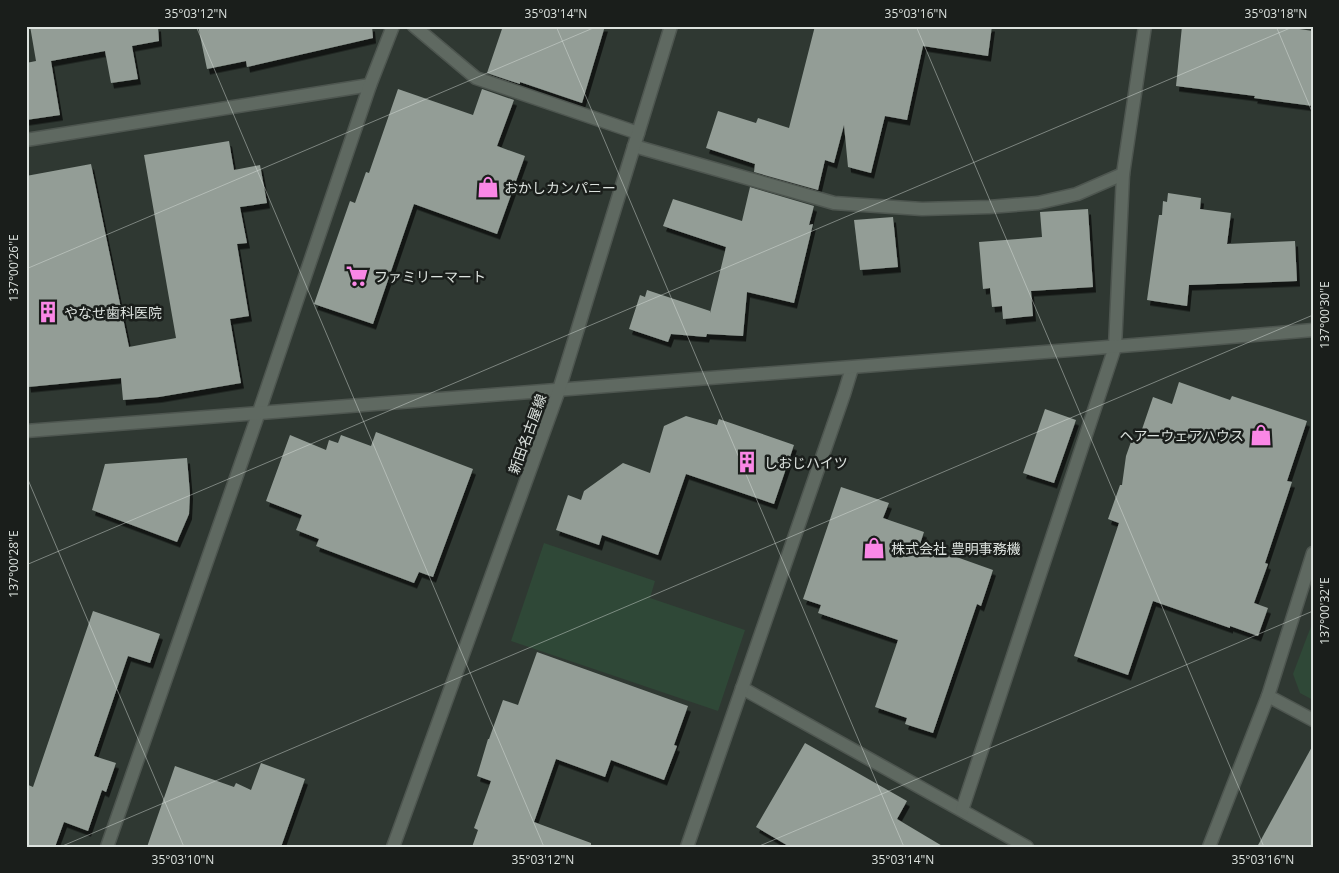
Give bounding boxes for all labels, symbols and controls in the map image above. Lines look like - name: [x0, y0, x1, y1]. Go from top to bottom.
- text: 35°03'12"N: [165, 5, 227, 22]
- text: 35°03'14"N: [525, 5, 587, 22]
- text: 35°03'16"N: [885, 5, 947, 22]
- text: 35°03'18"N: [1245, 5, 1307, 22]
- shop icon: おかしカンパニー: [475, 174, 501, 200]
- place label: おかしカンパニー: [504, 178, 616, 197]
- text: 137°00'26"E: [5, 234, 22, 302]
- supermarket icon: ファミリーマート: [344, 263, 370, 289]
- place label: ファミリーマート: [374, 267, 486, 286]
- text: 137°00'30"E: [1316, 281, 1333, 349]
- building icon: やなせ歯科医院: [35, 299, 61, 325]
- place label: やなせ歯科医院: [64, 303, 162, 322]
- street label: 新田名古屋線: [504, 391, 550, 477]
- shop icon: ヘアーウェアハウス: [1248, 422, 1274, 448]
- place label: ヘアーウェアハウス: [1119, 426, 1244, 445]
- building icon: しおじハイツ: [734, 449, 760, 475]
- place label: しおじハイツ: [764, 453, 848, 472]
- text: 137°00'28"E: [5, 530, 22, 598]
- shop icon: 株式会社 豊明事務機: [861, 535, 887, 561]
- place label: 株式会社 豊明事務機: [891, 539, 1021, 558]
- text: 137°00'32"E: [1316, 577, 1333, 645]
- text: 35°03'10"N: [152, 851, 214, 868]
- text: 35°03'12"N: [512, 851, 574, 868]
- text: 35°03'14"N: [872, 851, 934, 868]
- text: 35°03'16"N: [1232, 851, 1294, 868]

